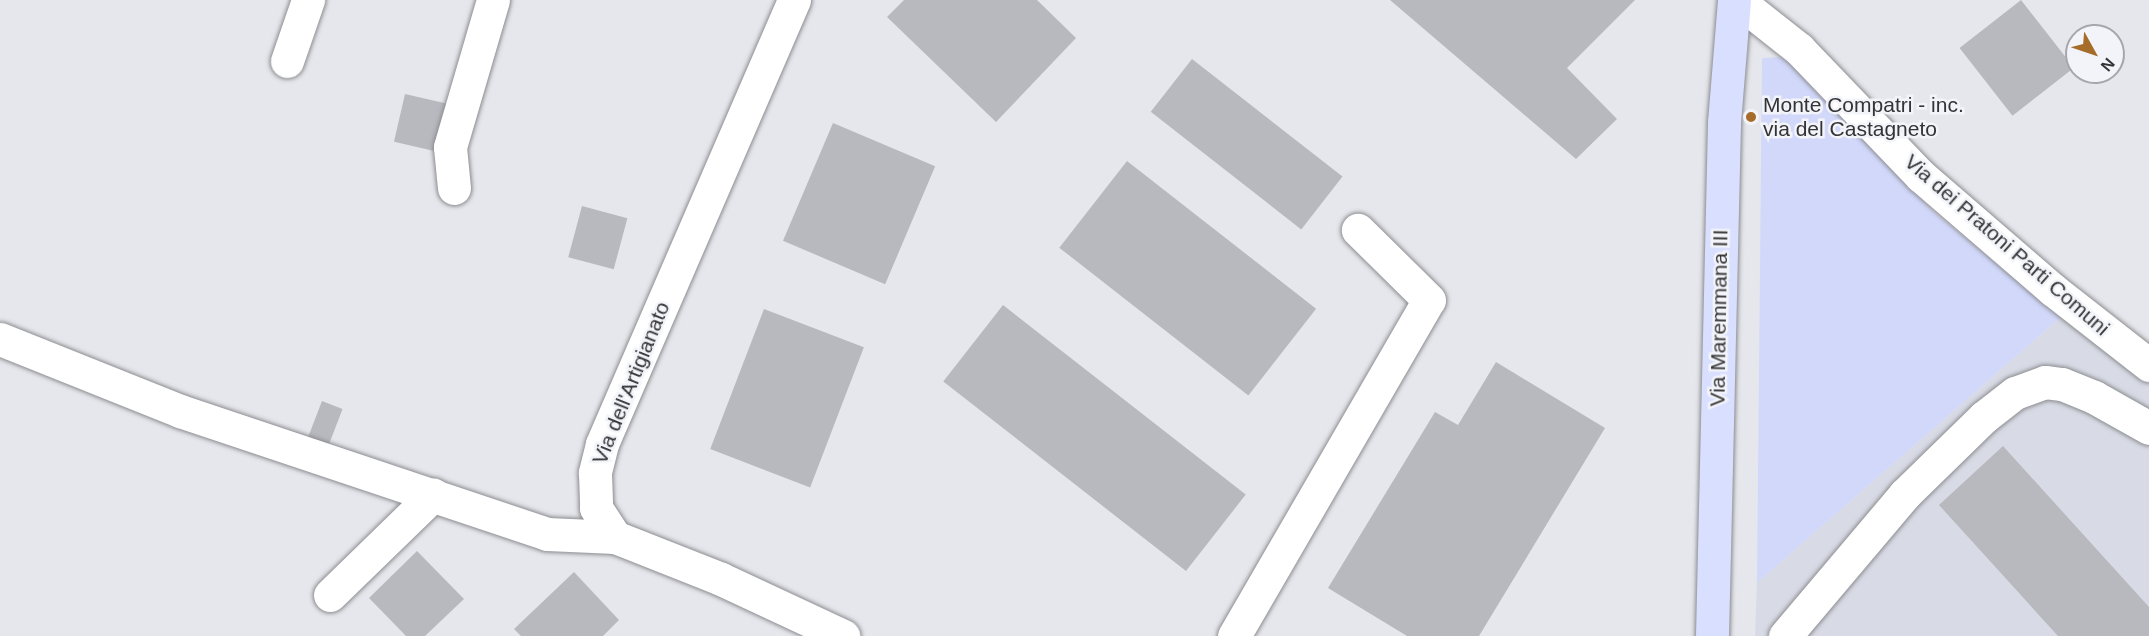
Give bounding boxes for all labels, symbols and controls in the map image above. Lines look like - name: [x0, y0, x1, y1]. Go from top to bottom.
- north arrow: [2065, 24, 2125, 84]
- text: N: [2097, 55, 2118, 74]
- place label: Monte Compatri - inc. via del Castagneto: [1763, 92, 1964, 142]
- marker: Monte Compatri - inc. via del Castagneto: [1744, 110, 1758, 124]
- street label: Via dei Pratoni Parti Comuni: [1899, 149, 2115, 341]
- street label: Via Maremmana III: [1705, 229, 1733, 407]
- street label: Via dell'Artigianato: [587, 298, 675, 468]

